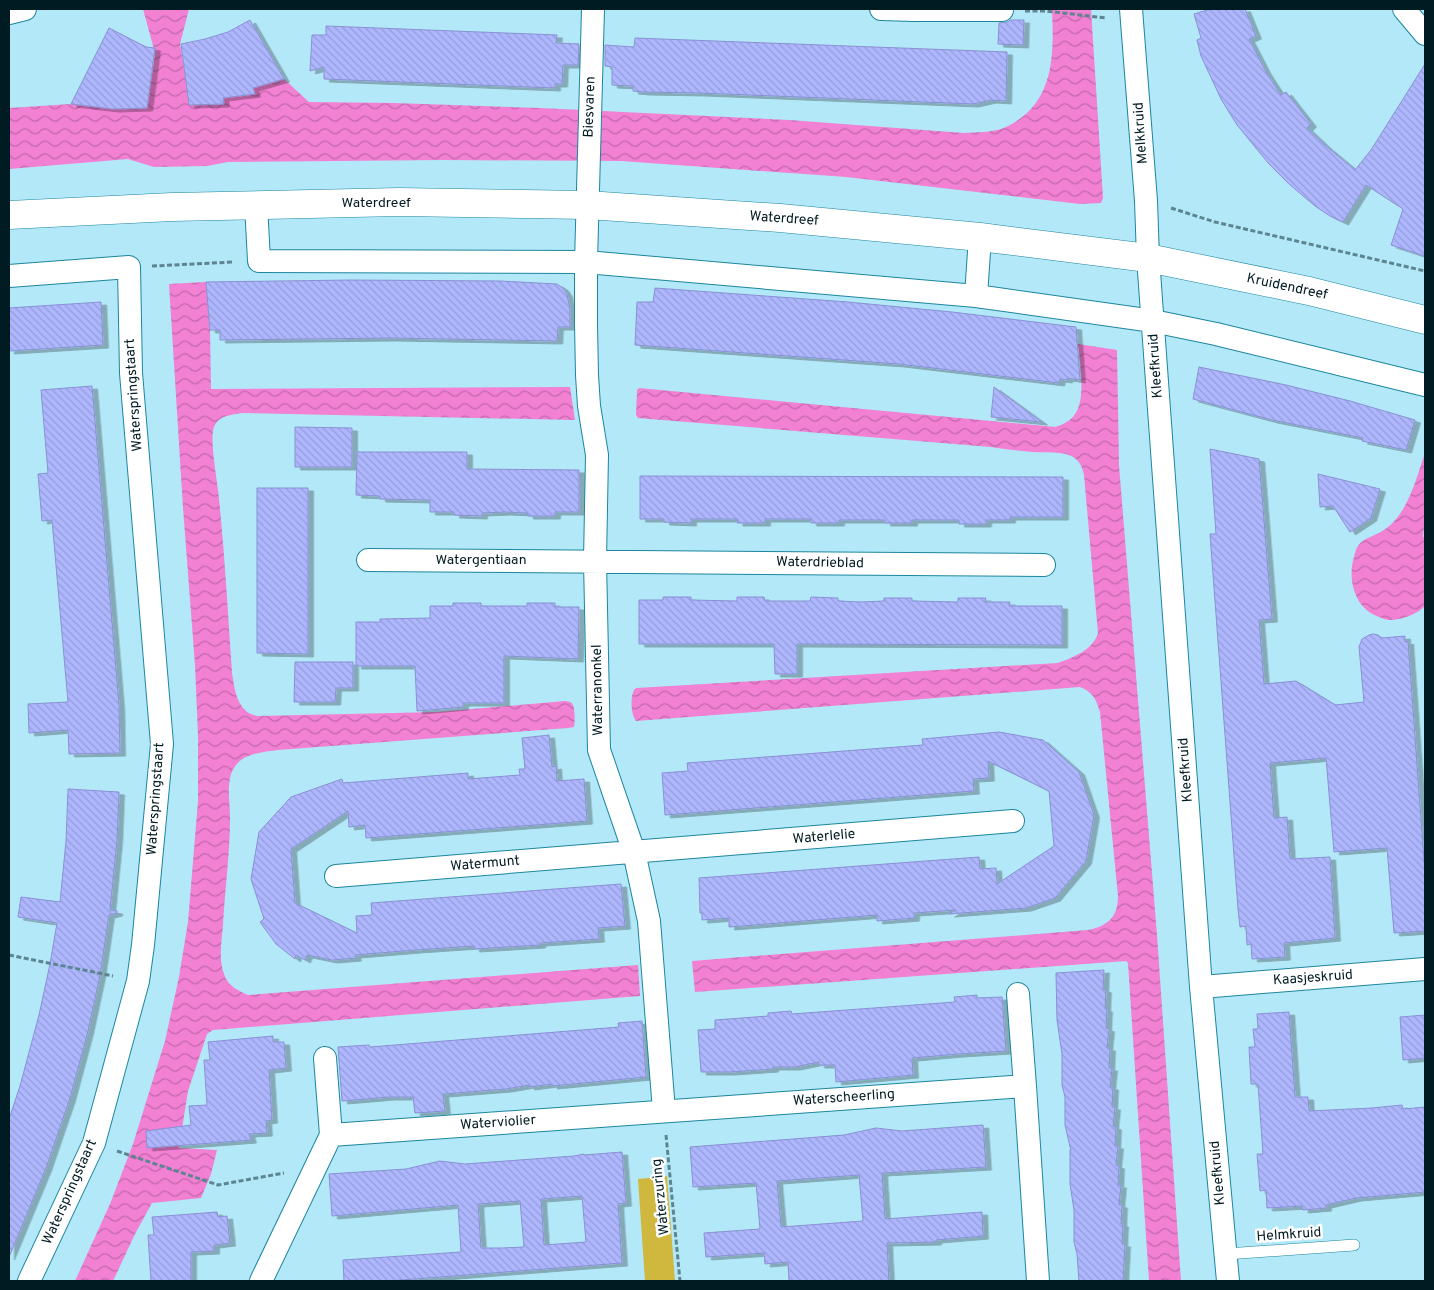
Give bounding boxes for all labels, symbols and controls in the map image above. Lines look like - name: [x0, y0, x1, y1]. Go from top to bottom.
- street label: Biesvaren: [580, 76, 600, 138]
- street label: Melkkruid: [1130, 101, 1152, 165]
- street label: Waterdreef: [341, 195, 411, 212]
- street label: Waterdreef: [749, 208, 819, 230]
- street label: Kruidendreef: [1245, 270, 1329, 304]
- street label: Kleefkruid: [1145, 333, 1167, 399]
- street label: Waterspringstaart: [122, 338, 146, 452]
- street label: Watergentiaan: [435, 552, 527, 569]
- street label: Waterdrieblad: [776, 554, 864, 572]
- street label: Waterranonkel: [589, 644, 607, 736]
- street label: Kleefkruid: [1175, 737, 1197, 803]
- street label: Waterspringstaart: [144, 742, 168, 856]
- street label: Waterlelie: [792, 826, 856, 848]
- street label: Watermunt: [450, 853, 520, 875]
- street label: Kaasjeskruid: [1272, 967, 1354, 989]
- street label: Waterscheerling: [792, 1086, 896, 1110]
- street label: Waterviolier: [460, 1112, 537, 1134]
- street label: Waterspringstaart: [39, 1137, 101, 1247]
- street label: Kleefkruid: [1207, 1140, 1229, 1206]
- street label: Waterzuring: [649, 1158, 673, 1236]
- street label: Helmkruid: [1256, 1224, 1322, 1246]

